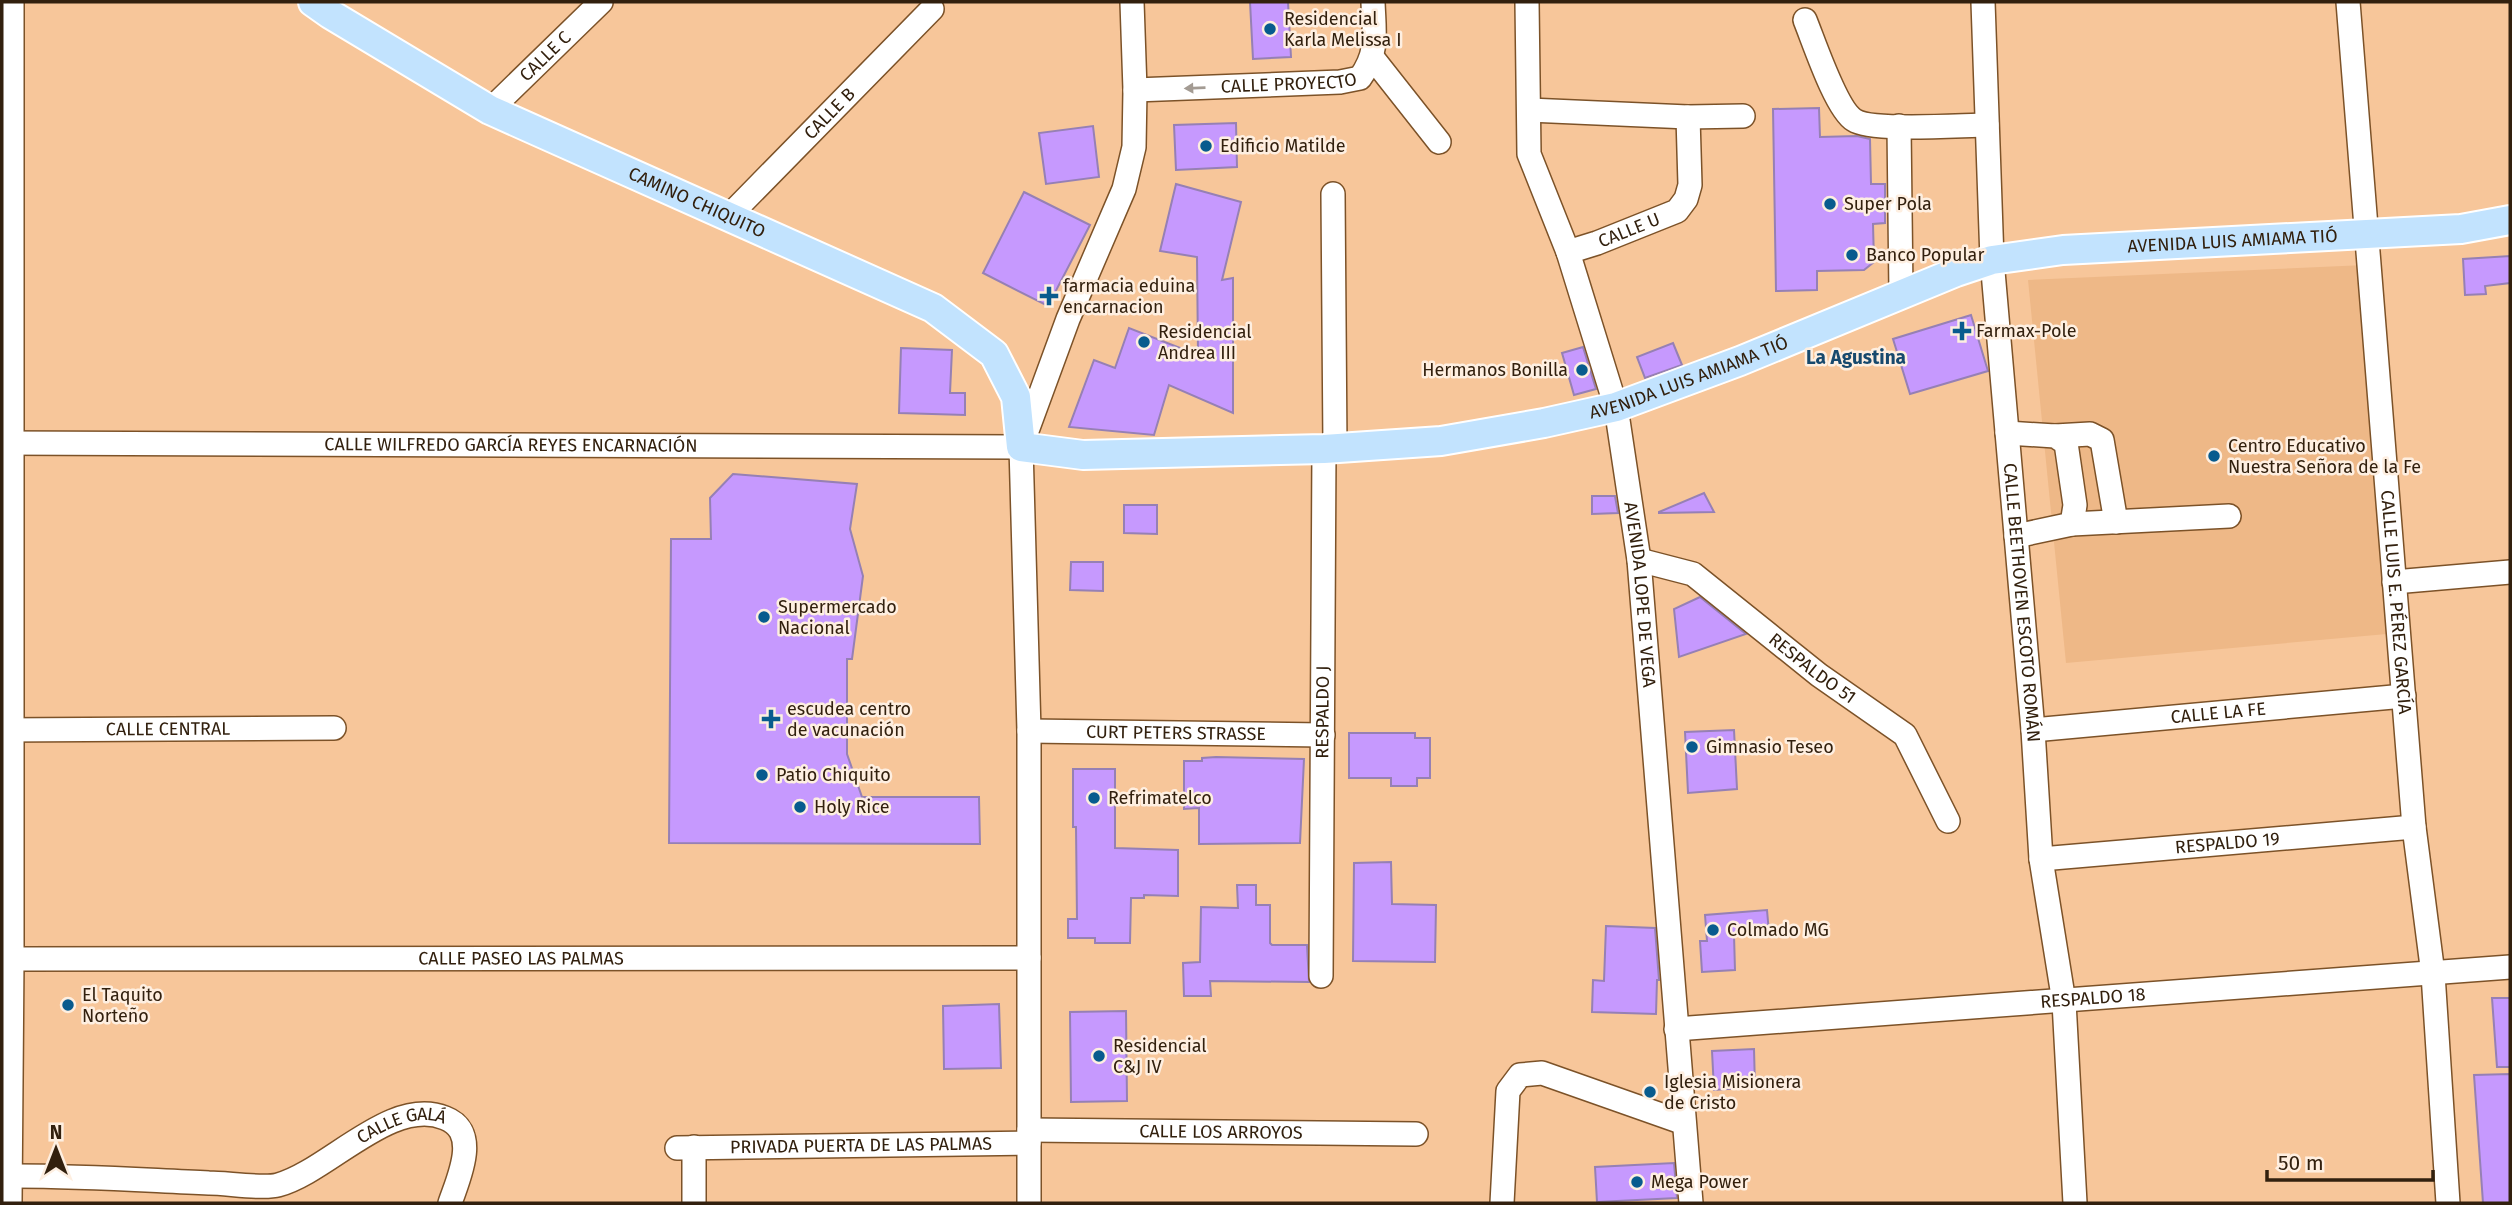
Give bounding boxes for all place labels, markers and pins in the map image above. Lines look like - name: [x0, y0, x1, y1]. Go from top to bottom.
- place label: Residencial Karla Melissa I: [1284, 8, 1401, 51]
- marker: Residencial Karla Melissa I: [1262, 21, 1278, 37]
- place label: Edificio Matilde: [1220, 135, 1346, 157]
- marker: Edificio Matilde: [1198, 138, 1214, 154]
- place label: Super Pola: [1844, 193, 1932, 215]
- marker: Super Pola: [1822, 196, 1838, 212]
- place label: Banco Popular: [1866, 244, 1984, 266]
- marker: Banco Popular: [1844, 247, 1860, 263]
- place label: farmacia eduina encarnacion: [1063, 275, 1195, 318]
- marker: farmacia eduina encarnacion: [1041, 288, 1057, 304]
- place label: Farmax-Pole: [1976, 320, 2077, 342]
- place label: Residencial Andrea III: [1158, 321, 1252, 364]
- marker: Farmax-Pole: [1954, 323, 1970, 339]
- marker: Residencial Andrea III: [1136, 334, 1152, 350]
- place label: Hermanos Bonilla: [1422, 359, 1568, 381]
- marker: Hermanos Bonilla: [1574, 362, 1590, 378]
- place label: Centro Educativo Nuestra Señora de la Fe: [2228, 435, 2421, 478]
- marker: Centro Educativo Nuestra Señora de la Fe: [2206, 448, 2222, 464]
- place label: Supermercado Nacional: [778, 596, 897, 639]
- marker: Supermercado Nacional: [756, 609, 772, 625]
- place label: escudea centro de vacunación: [787, 698, 911, 741]
- marker: escudea centro de vacunación: [761, 709, 781, 729]
- place label: Gimnasio Teseo: [1706, 736, 1834, 758]
- marker: Gimnasio Teseo: [1684, 739, 1700, 755]
- place label: Patio Chiquito: [776, 764, 891, 786]
- marker: Patio Chiquito: [754, 767, 770, 783]
- place label: Refrimatelco: [1108, 787, 1212, 809]
- marker: Refrimatelco: [1086, 790, 1102, 806]
- place label: Holy Rice: [814, 796, 890, 818]
- marker: Holy Rice: [792, 799, 808, 815]
- place label: Colmado MG: [1727, 919, 1829, 941]
- marker: Colmado MG: [1705, 922, 1721, 938]
- place label: El Taquito Norteño: [82, 984, 163, 1027]
- marker: El Taquito Norteño: [60, 997, 76, 1013]
- place label: Residencial C&J IV: [1113, 1035, 1207, 1078]
- marker: Residencial C&J IV: [1091, 1048, 1107, 1064]
- place label: Iglesia Misionera de Cristo: [1664, 1071, 1801, 1114]
- marker: Iglesia Misionera de Cristo: [1642, 1084, 1658, 1100]
- place label: Mega Power: [1651, 1171, 1749, 1193]
- marker: Mega Power: [1629, 1174, 1645, 1190]

